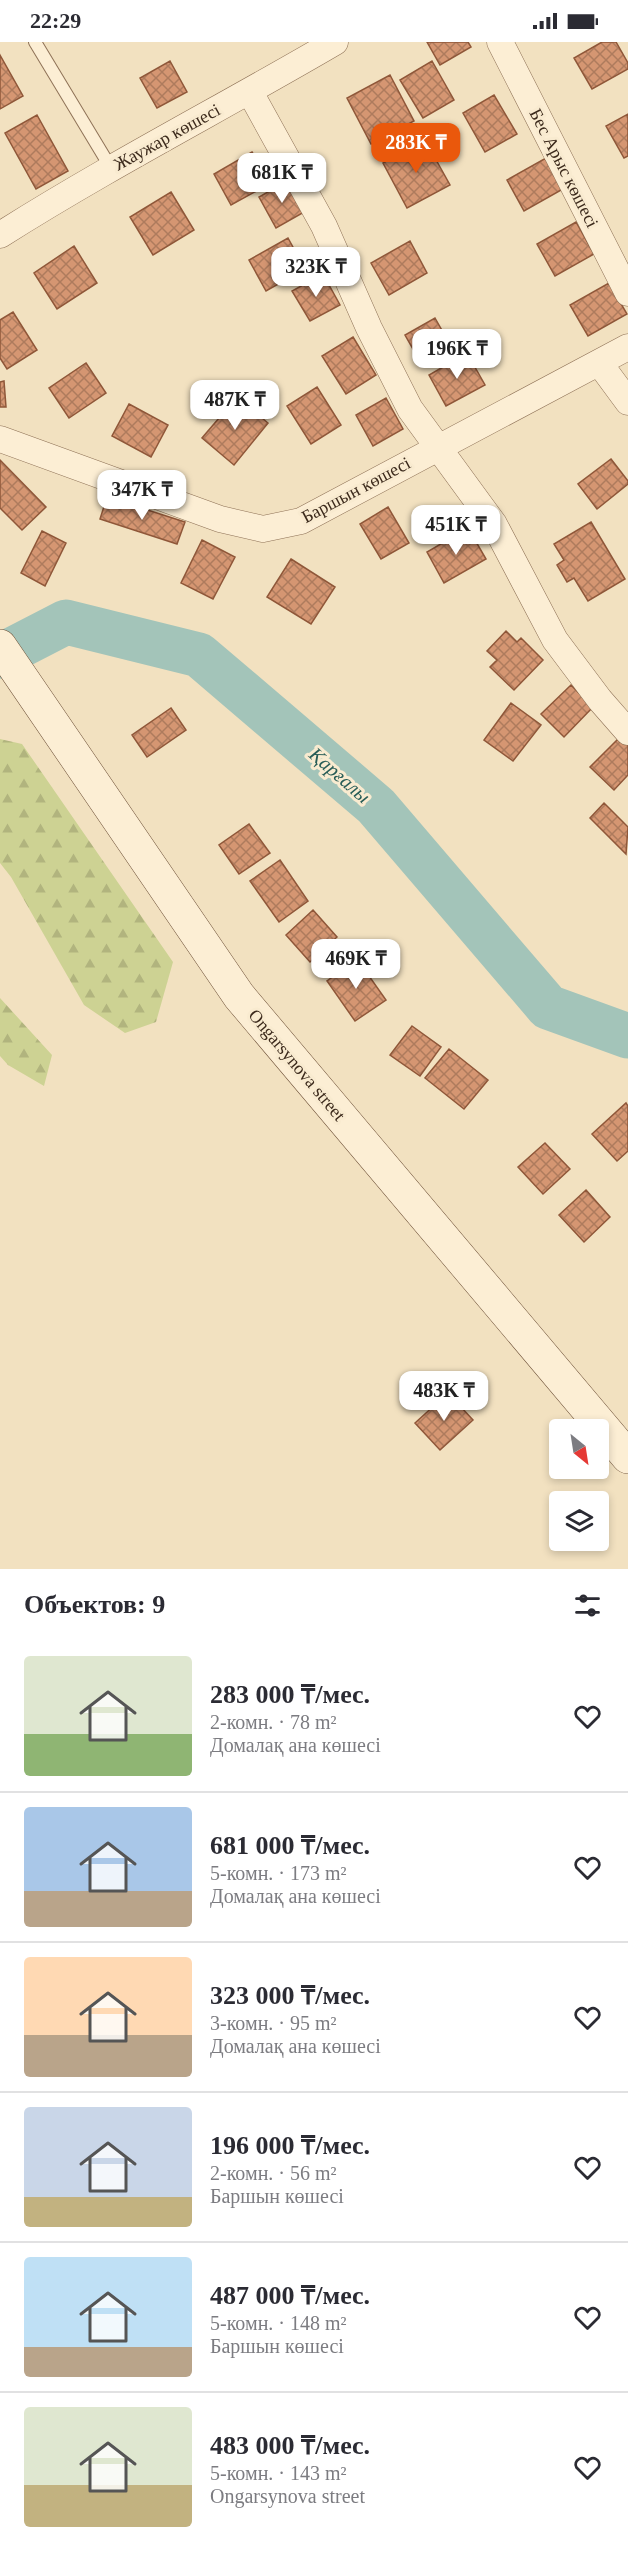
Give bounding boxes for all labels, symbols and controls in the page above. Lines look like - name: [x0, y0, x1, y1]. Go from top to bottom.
- text: 22:29: [30, 8, 81, 33]
- street label: Жаужар көшесі: [110, 100, 224, 174]
- street label: Бес Арыс көшесі: [525, 105, 603, 231]
- pin: 283K ₸: [367, 123, 465, 174]
- text: 283K ₸: [385, 131, 447, 153]
- pin: 681K ₸: [233, 153, 331, 204]
- text: 681K ₸: [251, 161, 313, 183]
- pin: 323K ₸: [267, 247, 365, 298]
- text: 323K ₸: [285, 255, 347, 277]
- pin: 196K ₸: [408, 329, 506, 380]
- text: 196K ₸: [426, 337, 488, 359]
- pin: 487K ₸: [186, 380, 284, 431]
- text: 487K ₸: [204, 388, 266, 410]
- street label: Баршын көшесі: [298, 453, 414, 527]
- pin: 347K ₸: [93, 470, 191, 521]
- text: 347K ₸: [111, 478, 173, 500]
- pin: 451K ₸: [407, 505, 505, 556]
- text: 451K ₸: [425, 513, 487, 535]
- water label: Қарғалы: [304, 742, 375, 808]
- pin: 469K ₸: [307, 939, 405, 990]
- text: 469K ₸: [325, 947, 387, 969]
- street label: Ongarsynova street: [245, 1005, 349, 1125]
- pin: 483K ₸: [395, 1371, 493, 1422]
- text: 483K ₸: [413, 1379, 475, 1401]
- north arrow: [549, 1419, 609, 1479]
- map controls: [549, 1419, 609, 1551]
- button: layers: [549, 1491, 609, 1551]
- icon: filters: [571, 1589, 604, 1622]
- text: Объектов: 9: [24, 1590, 165, 1619]
- icon: home: [72, 1680, 144, 1752]
- text: 283 000 ₸/мес.: [210, 1680, 370, 1709]
- icon: heart: [571, 1700, 604, 1733]
- text: 2-комн. · 78 m²: [210, 1711, 337, 1733]
- text: Домалақ ана көшесі: [210, 1734, 381, 1756]
- icon: home: [72, 1831, 144, 1903]
- text: 681 000 ₸/мес.: [210, 1831, 370, 1860]
- icon: heart: [571, 1851, 604, 1884]
- text: 5-комн. · 173 m²: [210, 1862, 347, 1884]
- text: Домалақ ана көшесі: [210, 1885, 381, 1907]
- icon: home: [72, 1981, 144, 2053]
- text: 323 000 ₸/мес.: [210, 1981, 370, 2010]
- icon: heart: [571, 2001, 604, 2034]
- text: 3-комн. · 95 m²: [210, 2012, 337, 2034]
- text: Домалақ ана көшесі: [210, 2035, 381, 2057]
- icon: home: [72, 2131, 144, 2203]
- text: 196 000 ₸/мес.: [210, 2131, 370, 2160]
- icon: heart: [571, 2151, 604, 2184]
- text: 2-комн. · 56 m²: [210, 2162, 337, 2184]
- text: Баршын көшесі: [210, 2185, 344, 2207]
- icon: home: [72, 2281, 144, 2353]
- text: 487 000 ₸/мес.: [210, 2281, 370, 2310]
- icon: heart: [571, 2301, 604, 2334]
- text: 5-комн. · 148 m²: [210, 2312, 347, 2334]
- text: Баршын көшесі: [210, 2335, 344, 2357]
- icon: home: [72, 2431, 144, 2503]
- text: 483 000 ₸/мес.: [210, 2431, 370, 2460]
- icon: heart: [571, 2451, 604, 2484]
- text: 5-комн. · 143 m²: [210, 2462, 347, 2484]
- text: Ongarsynova street: [210, 2485, 365, 2507]

